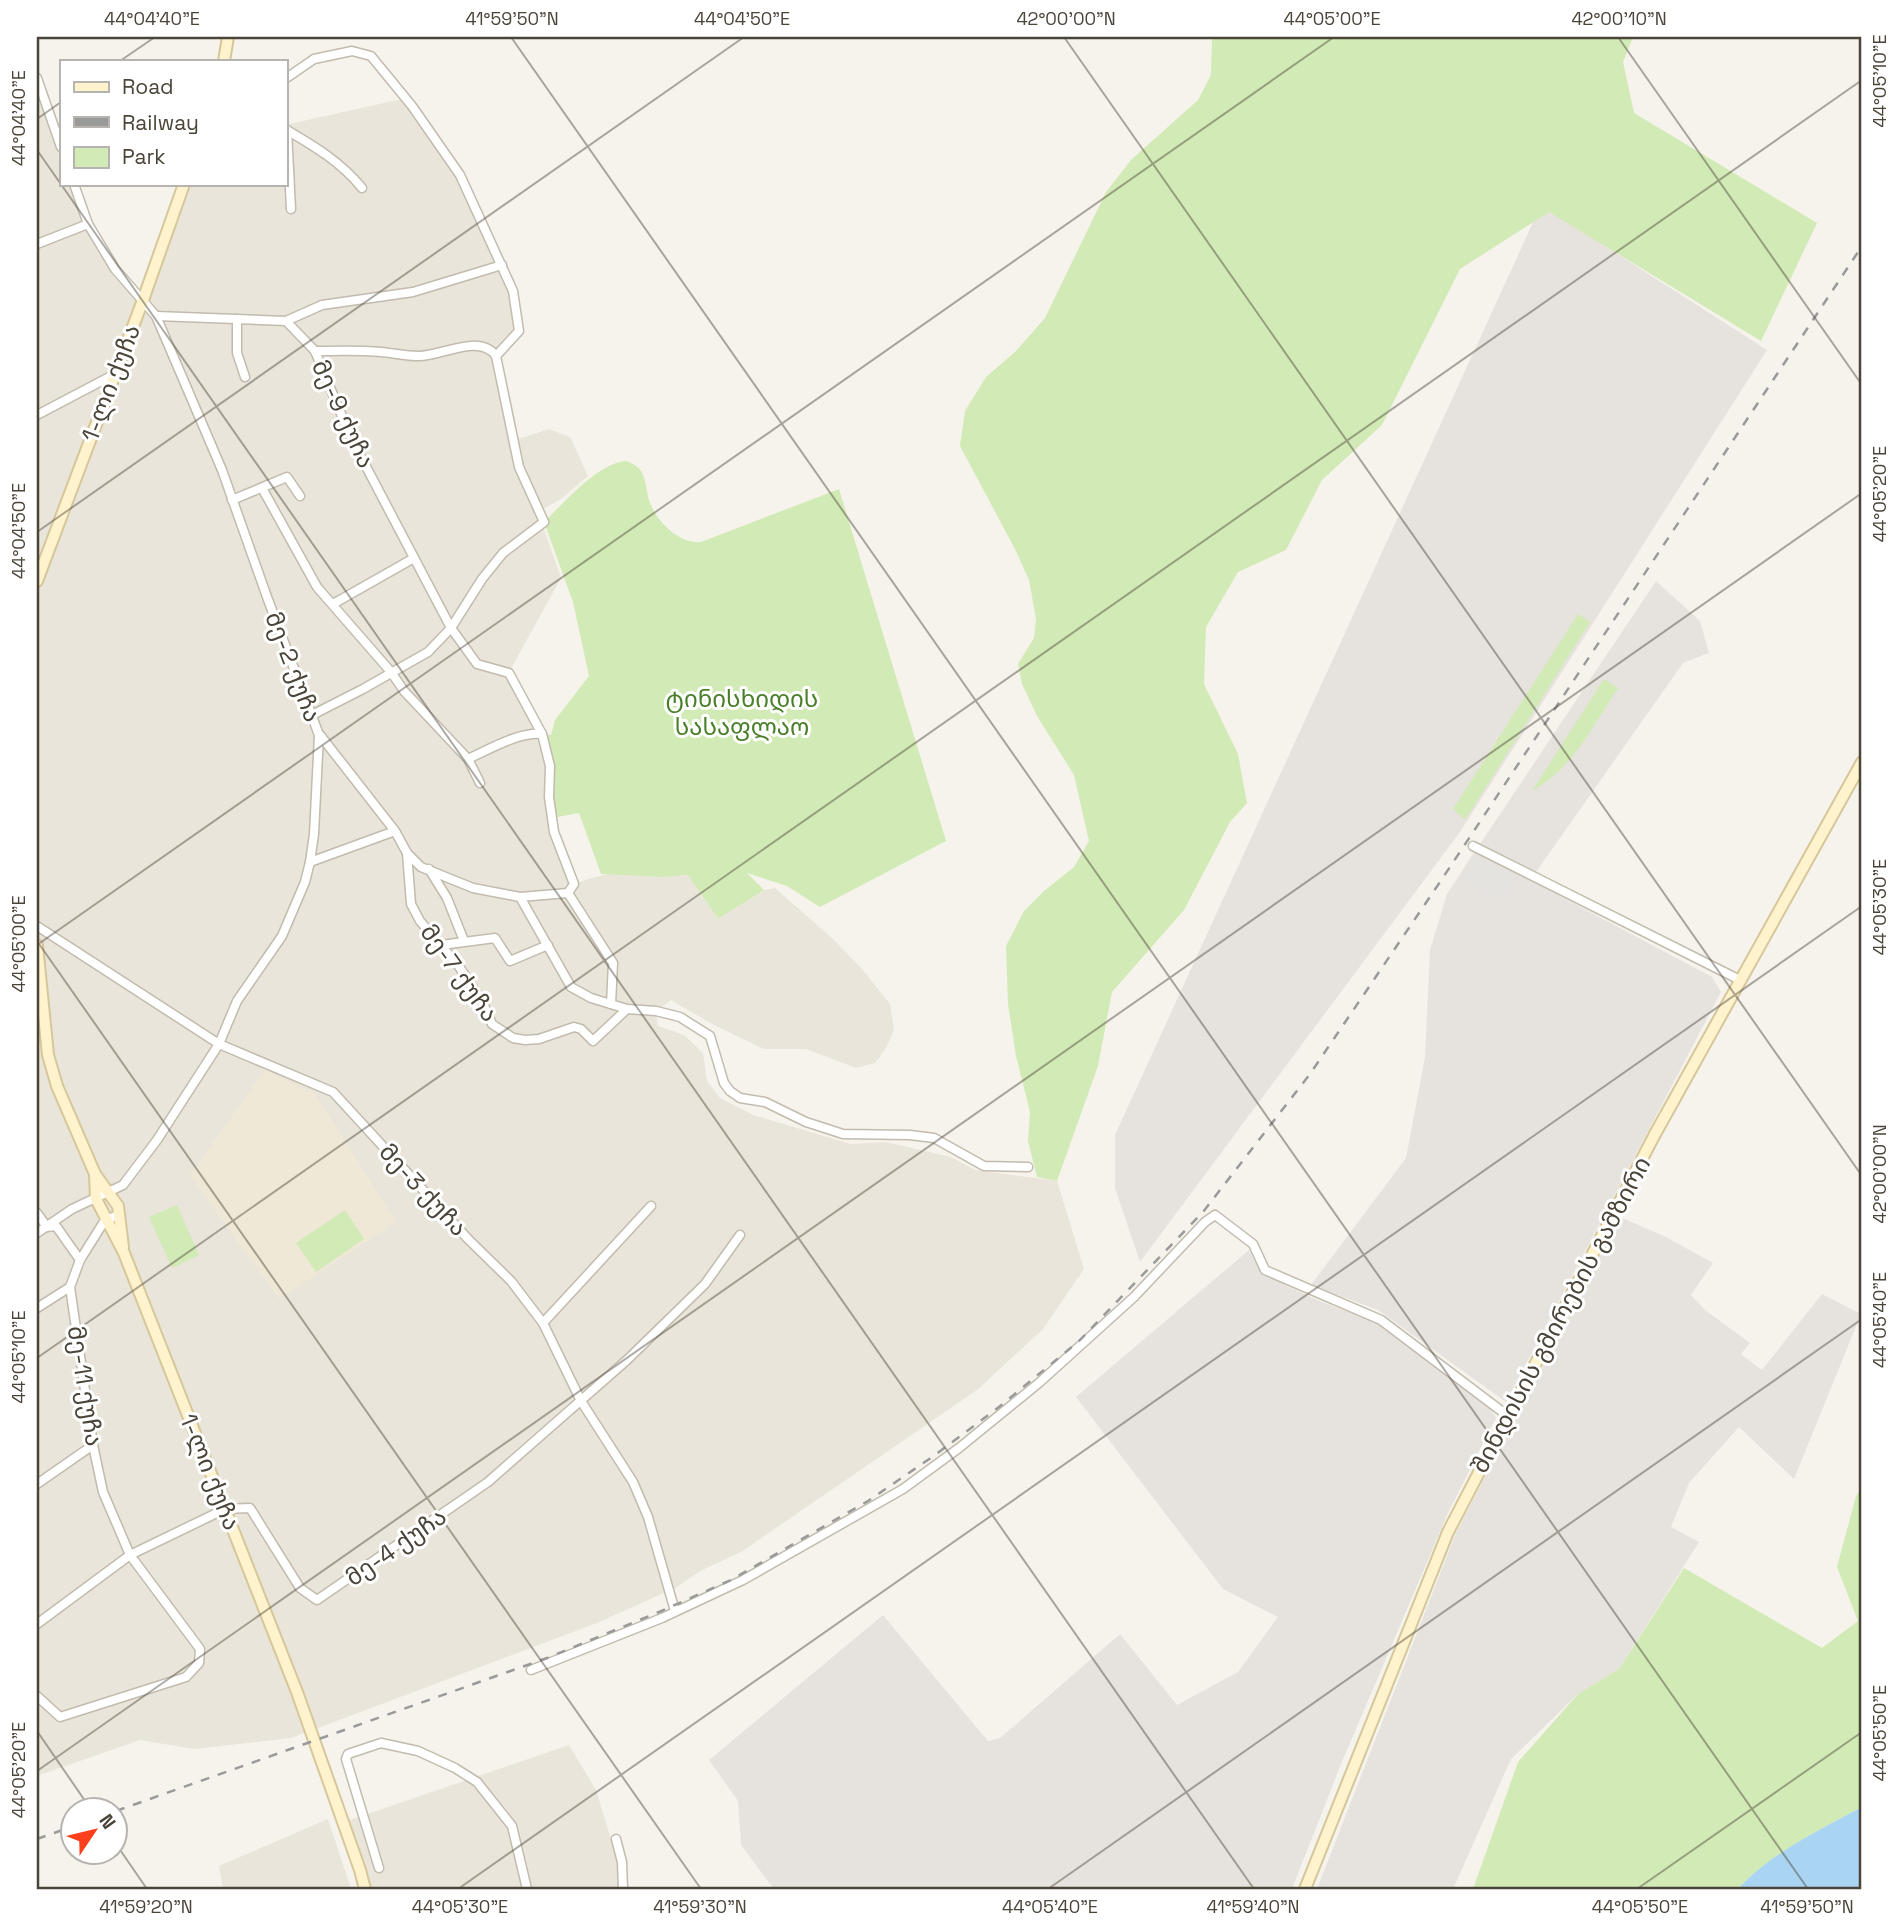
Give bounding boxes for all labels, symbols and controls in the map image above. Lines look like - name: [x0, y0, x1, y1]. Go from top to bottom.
- text: 44°04'40"E: [104, 7, 200, 30]
- text: 41°59'50"N: [465, 7, 559, 30]
- text: 44°04'50"E: [694, 7, 790, 30]
- text: 42°00'00"N: [1016, 7, 1116, 30]
- text: 44°05'00"E: [1283, 7, 1381, 30]
- text: 42°00'10"N: [1571, 7, 1667, 30]
- text: 44°05'10"E: [1868, 34, 1891, 128]
- legend: [60, 60, 287, 186]
- text: 44°04'40"E: [7, 70, 30, 166]
- text: Road: [122, 73, 174, 100]
- text: Railway: [122, 109, 199, 136]
- text: Park: [122, 143, 166, 170]
- street label: 1-ლი ქუჩა: [74, 320, 147, 446]
- street label: მე-9 ქუჩა: [305, 355, 382, 473]
- text: 44°05'20"E: [1868, 446, 1891, 542]
- text: 44°04'50"E: [7, 483, 30, 579]
- street label: მე-2 ქუჩა: [258, 607, 329, 726]
- park label: ტინისხიდის სასაფლაო: [666, 683, 818, 742]
- text: 44°05'30"E: [1868, 859, 1891, 955]
- text: 44°05'00"E: [7, 895, 30, 993]
- street label: მე-7 ქუჩა: [414, 918, 505, 1028]
- text: 42°00'00"N: [1868, 1124, 1891, 1224]
- street label: მე-3 ქუჩა: [373, 1137, 474, 1243]
- street label: შინდისის გმირების გამზირი: [1464, 1151, 1657, 1478]
- text: 44°05'40"E: [1868, 1272, 1891, 1368]
- text: 44°05'10"E: [7, 1310, 30, 1404]
- street label: მე-11 ქუჩა: [61, 1324, 110, 1448]
- street label: 1-ლი ქუჩა: [173, 1409, 248, 1535]
- street label: მე-4 ქუჩა: [339, 1501, 452, 1593]
- text: 44°05'50"E: [1868, 1685, 1891, 1781]
- text: 44°05'20"E: [7, 1722, 30, 1818]
- north arrow: [60, 1797, 130, 1867]
- text: N: [94, 1809, 121, 1834]
- text: 41°59'20"N: [99, 1895, 193, 1918]
- text: 44°05'30"E: [412, 1895, 508, 1918]
- text: 41°59'30"N: [653, 1895, 747, 1918]
- text: 44°05'40"E: [1002, 1895, 1098, 1918]
- text: 41°59'40"N: [1206, 1895, 1300, 1918]
- text: 44°05'50"E: [1592, 1895, 1688, 1918]
- text: 41°59'50"N: [1760, 1895, 1854, 1918]

